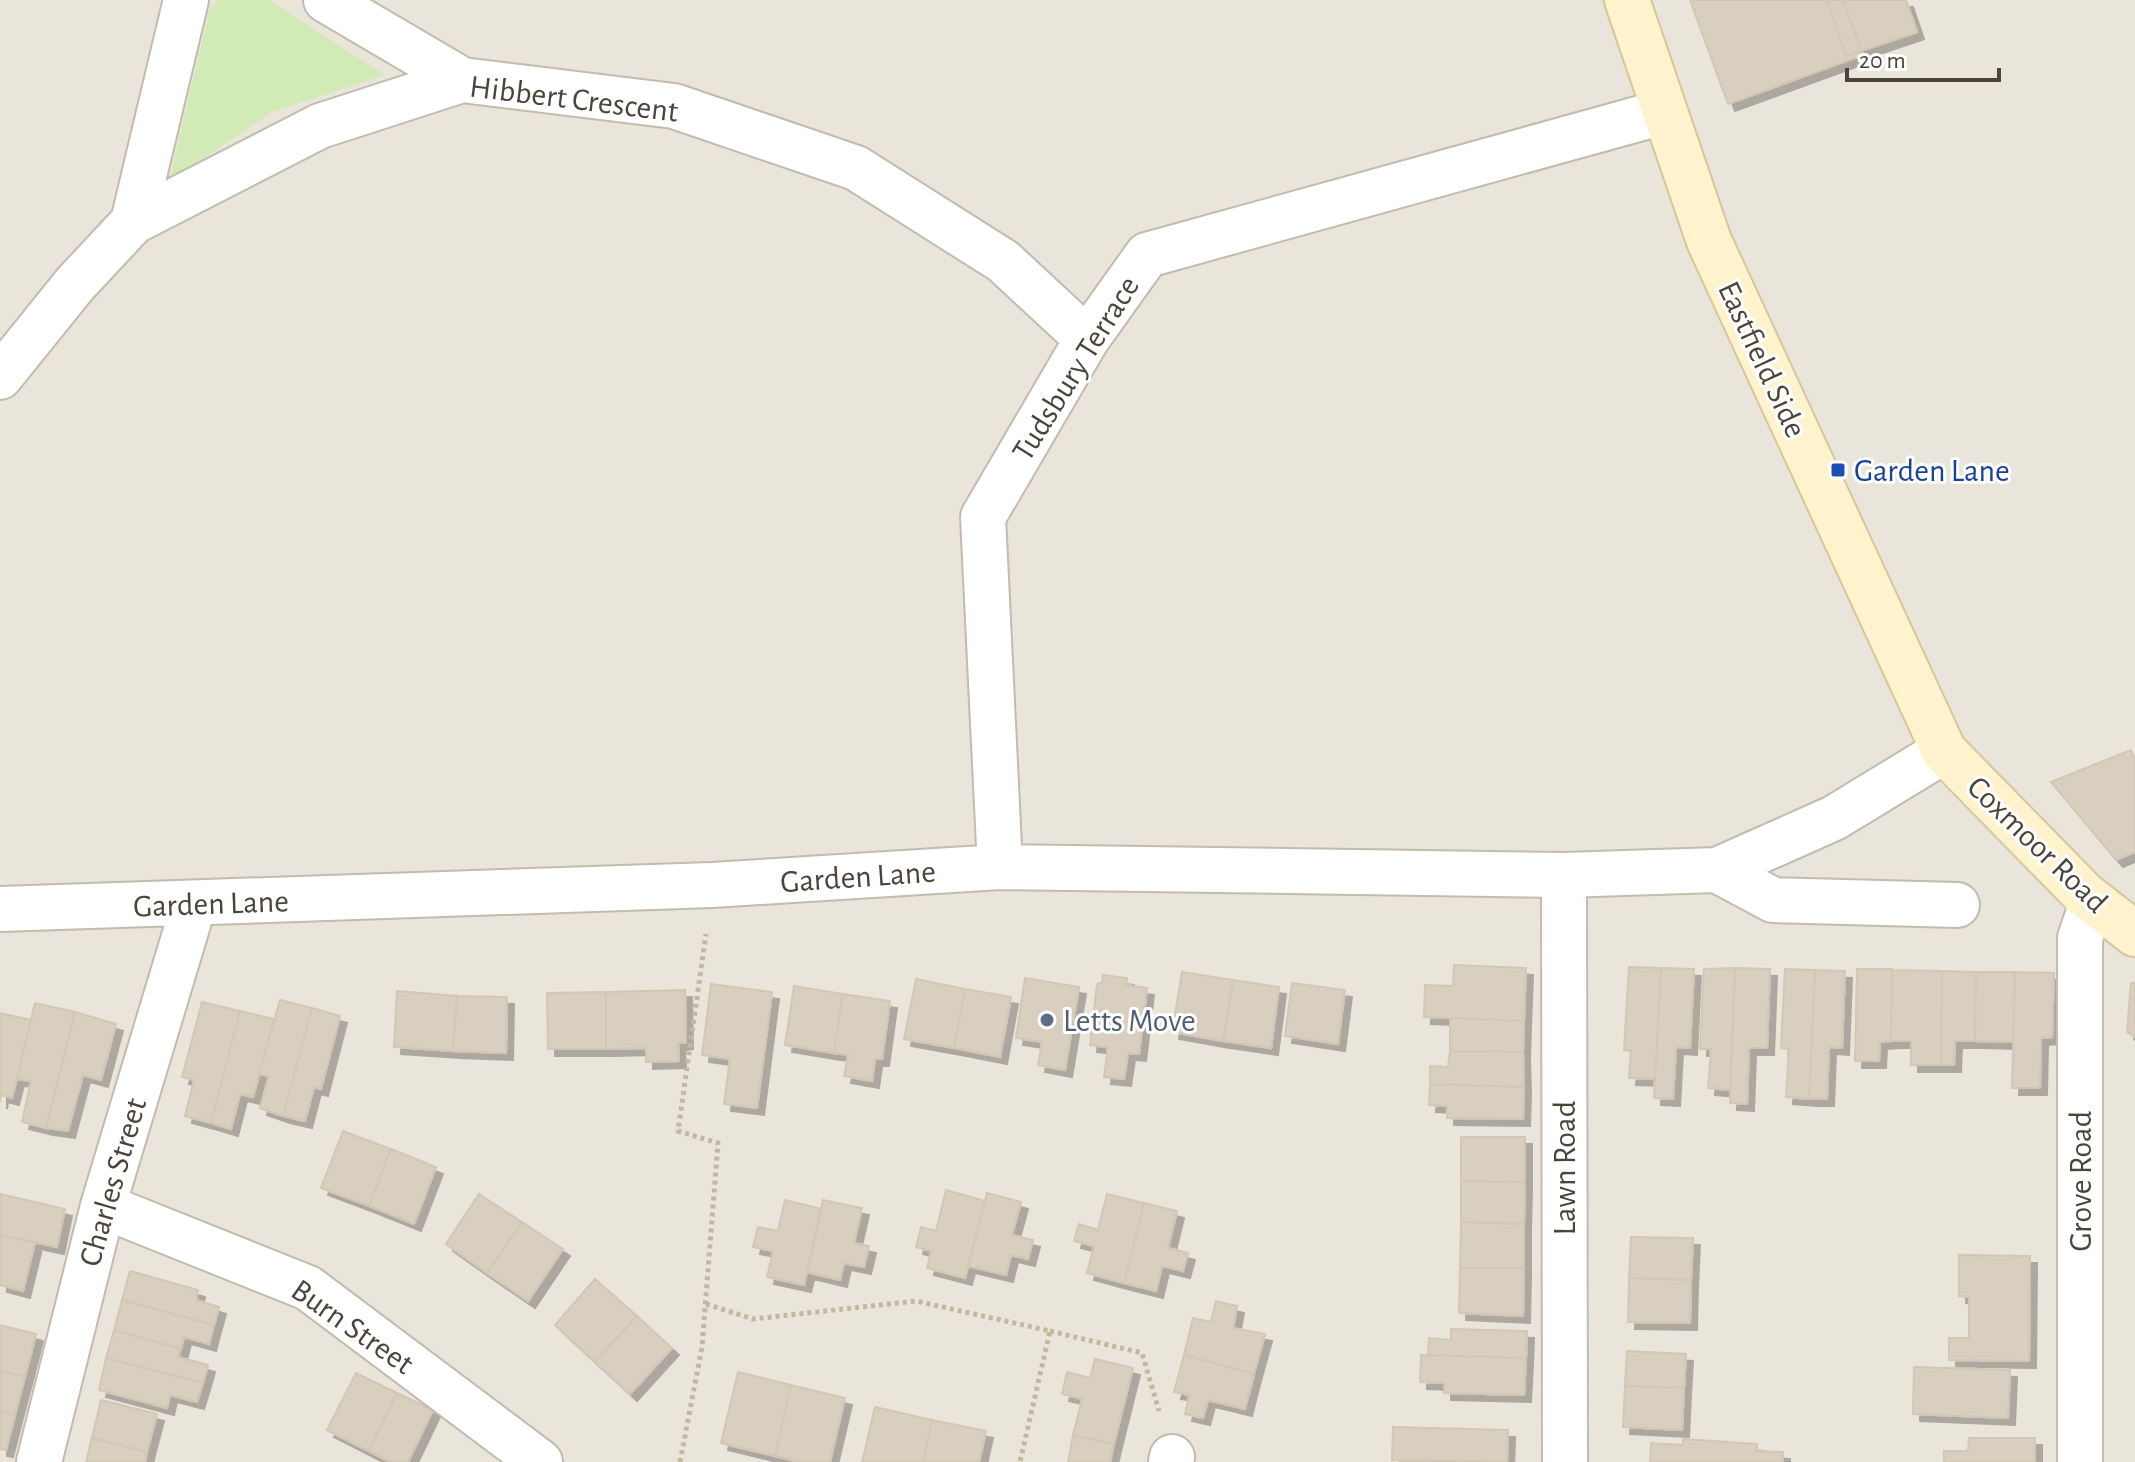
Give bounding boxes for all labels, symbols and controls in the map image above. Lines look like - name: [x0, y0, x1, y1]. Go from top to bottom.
- scale bar: [1847, 32, 1999, 82]
- text: 20 m: [1859, 49, 1906, 73]
- street label: Hibbert Crescent: [468, 70, 680, 128]
- street label: Tudsbury Terrace: [1006, 271, 1145, 466]
- street label: Eastfield Side: [1712, 276, 1812, 442]
- place label: Garden Lane: [1854, 455, 2010, 487]
- marker: Garden Lane: [1829, 461, 1847, 479]
- street label: Coxmoor Road: [1961, 770, 2114, 919]
- street label: Garden Lane: [779, 856, 937, 898]
- street label: Garden Lane: [133, 885, 289, 923]
- place label: Letts Move: [1063, 1005, 1196, 1037]
- marker: Letts Move: [1038, 1011, 1056, 1029]
- street label: Charles Street: [74, 1095, 152, 1270]
- street label: Lawn Road: [1549, 1101, 1581, 1235]
- street label: Grove Road: [2065, 1111, 2097, 1251]
- street label: Burn Street: [286, 1273, 419, 1380]

